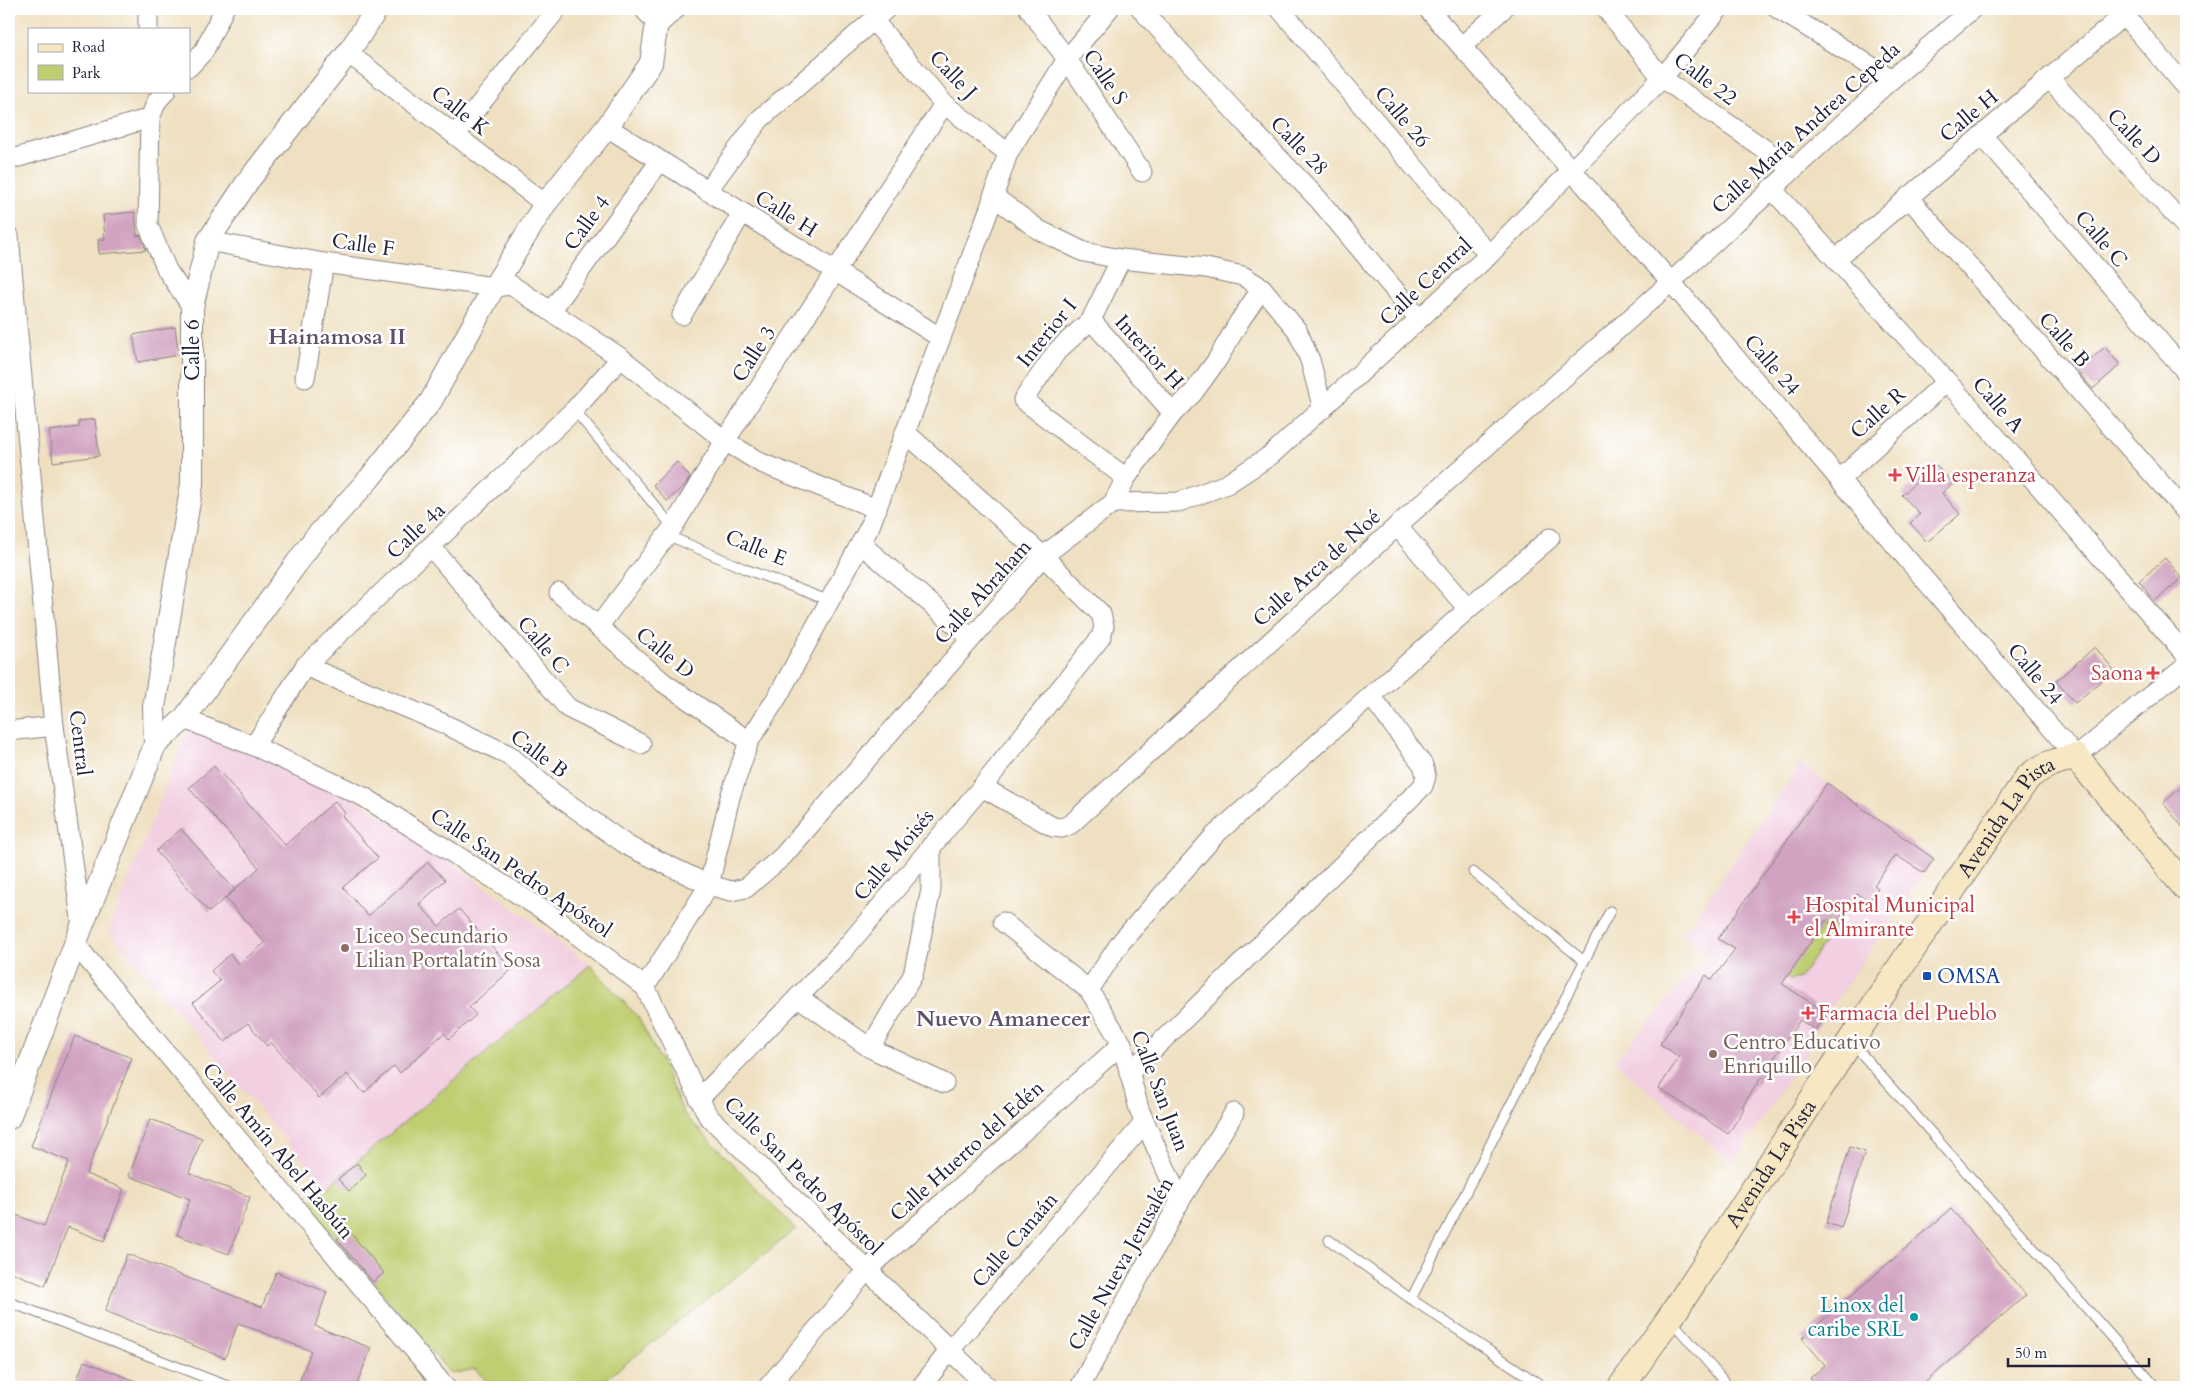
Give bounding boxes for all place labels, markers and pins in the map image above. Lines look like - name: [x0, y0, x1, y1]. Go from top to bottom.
- place label: Villa esperanza: [1905, 461, 2036, 490]
- marker: Villa esperanza: [1889, 469, 1901, 481]
- place label: Saona: [2091, 659, 2143, 688]
- marker: Saona: [2147, 667, 2159, 679]
- place label: Hospital Municipal el Almirante: [1805, 891, 1975, 944]
- marker: Hospital Municipal el Almirante: [1787, 910, 1801, 924]
- place label: Liceo Secundario Lilian Portalatín Sosa: [355, 922, 541, 975]
- marker: Liceo Secundario Lilian Portalatín Sosa: [339, 942, 351, 954]
- place label: OMSA: [1937, 962, 2000, 991]
- marker: OMSA: [1921, 970, 1933, 982]
- place label: Farmacia del Pueblo: [1818, 999, 1997, 1028]
- marker: Farmacia del Pueblo: [1802, 1007, 1814, 1019]
- place label: Centro Educativo Enriquillo: [1723, 1028, 1881, 1081]
- marker: Centro Educativo Enriquillo: [1707, 1048, 1719, 1060]
- place label: Linox del caribe SRL: [1808, 1291, 1904, 1344]
- marker: Linox del caribe SRL: [1908, 1311, 1920, 1323]

